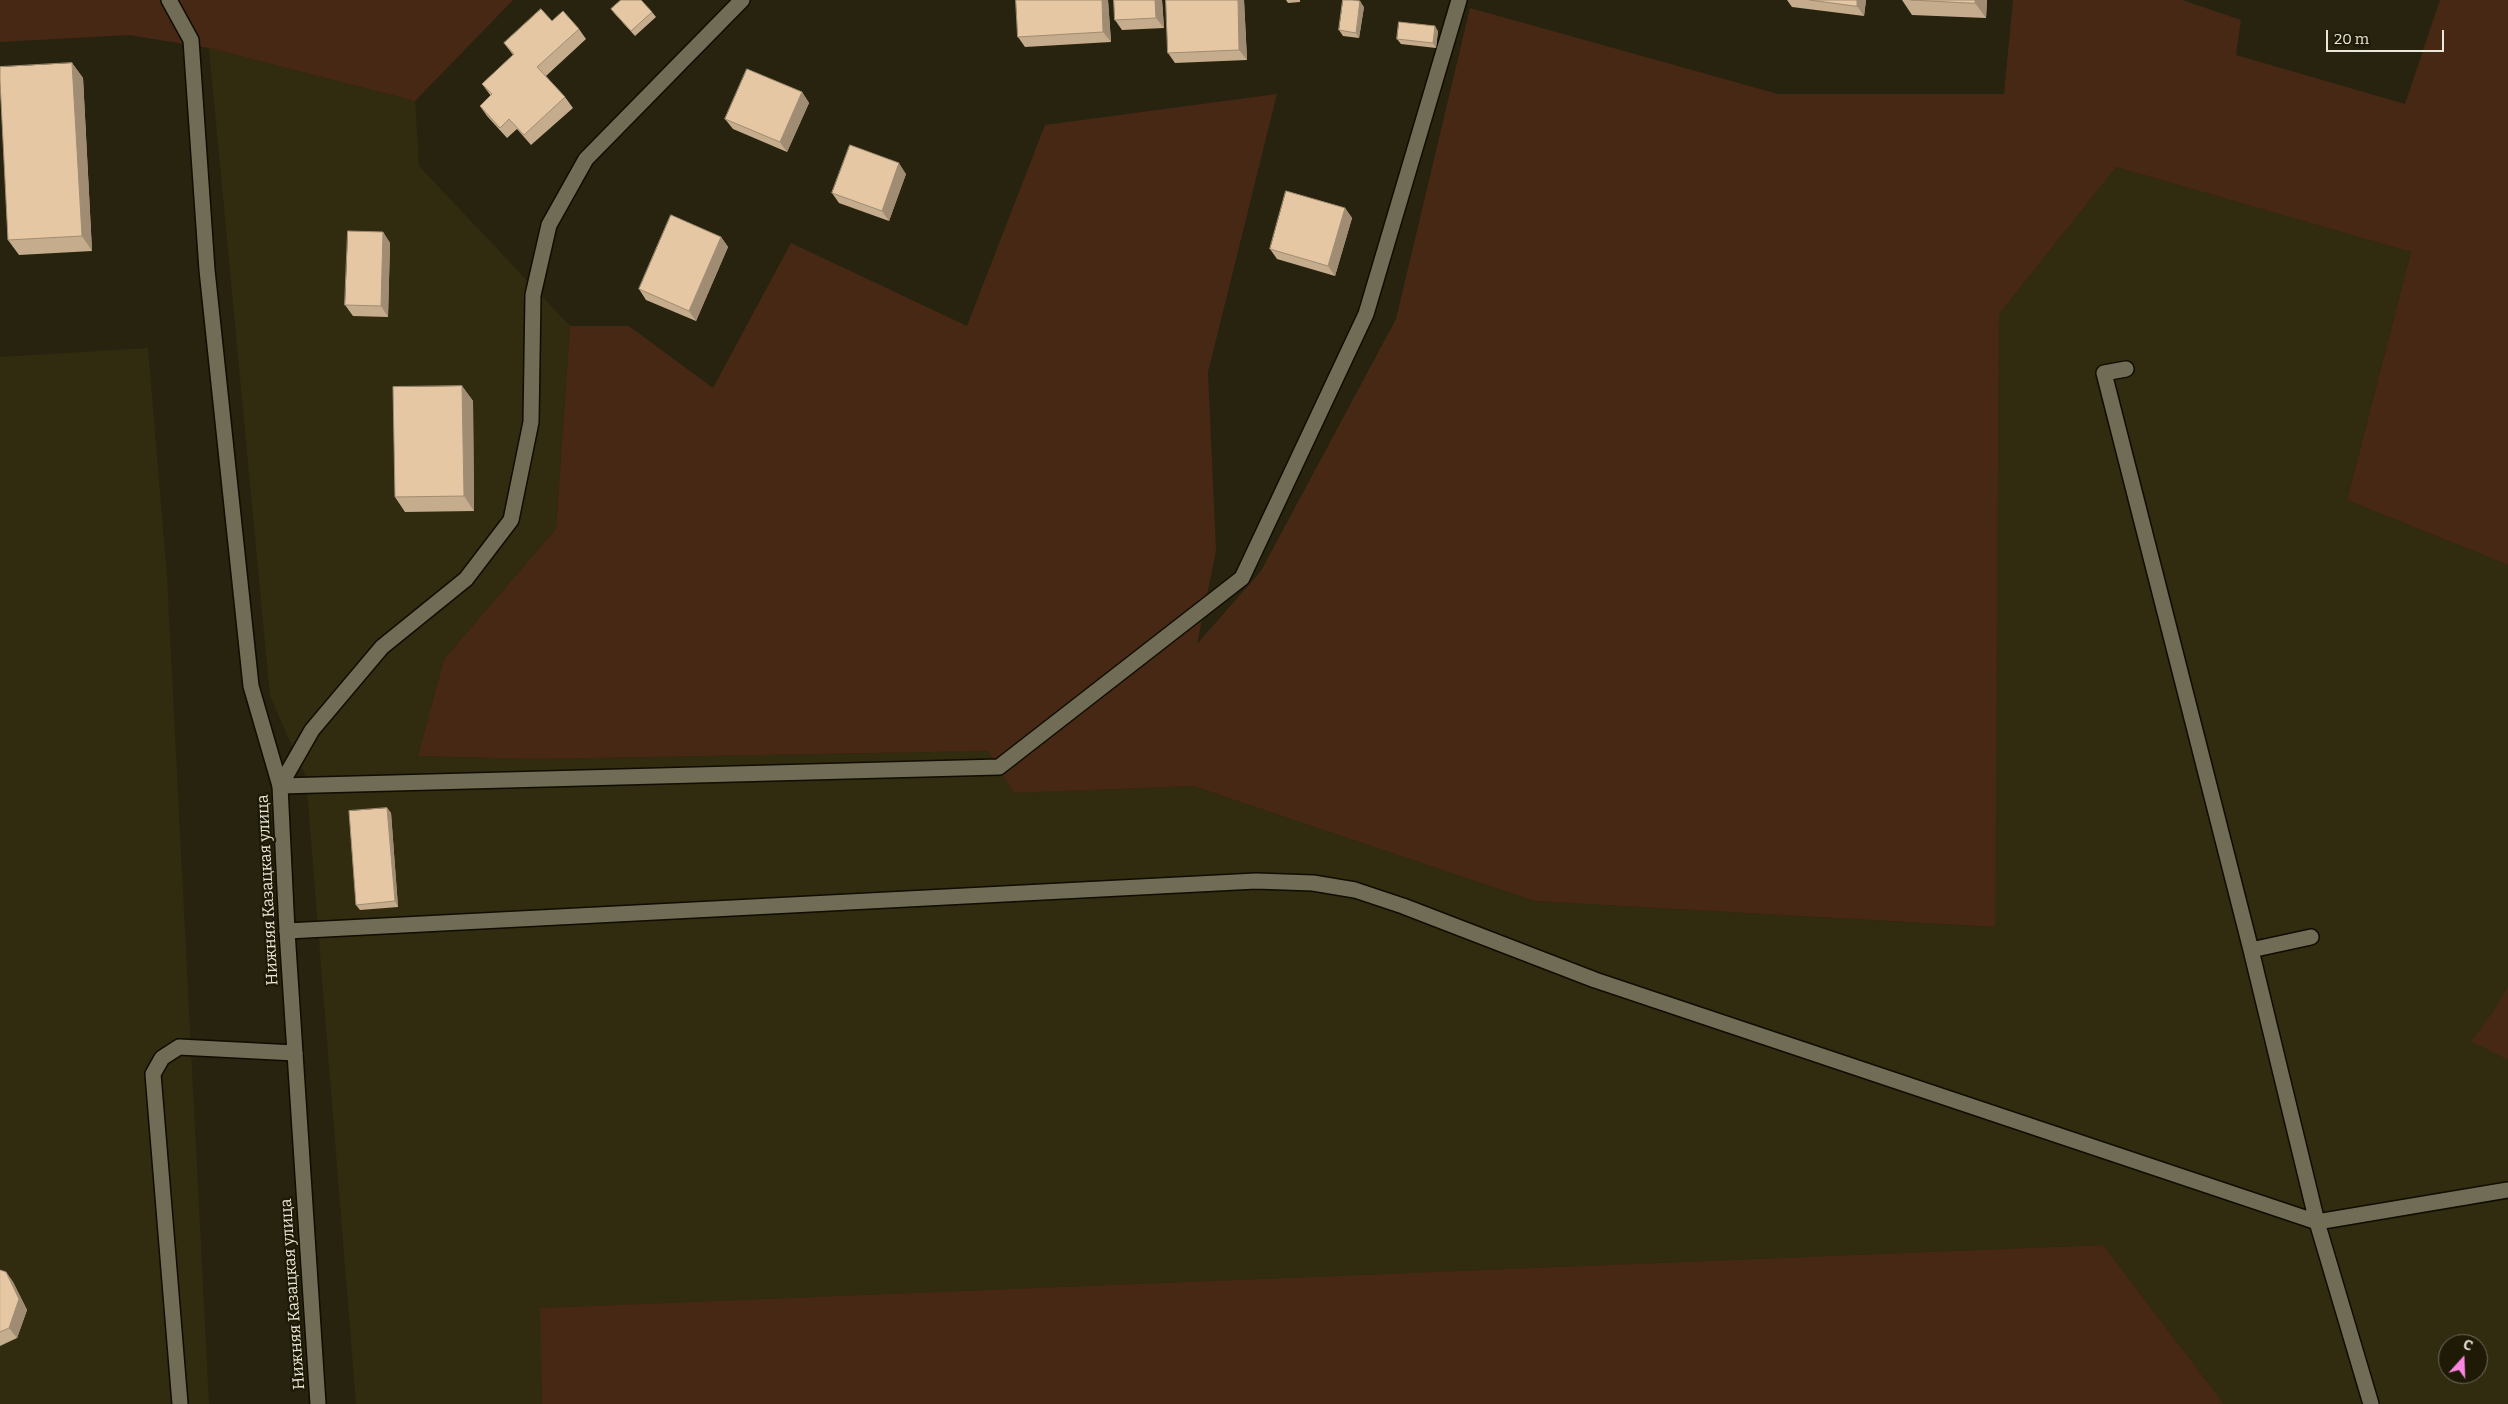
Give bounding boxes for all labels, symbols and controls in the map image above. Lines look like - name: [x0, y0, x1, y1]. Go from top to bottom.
- scale bar: [2328, 20, 2446, 52]
- text: 20 m: [2334, 30, 2369, 48]
- street label: Нижняя Казацкая улица: [253, 794, 283, 986]
- street label: Нижняя Казацкая улица: [277, 1198, 309, 1390]
- north arrow: [2438, 1334, 2488, 1384]
- text: С: [2461, 1336, 2475, 1355]

